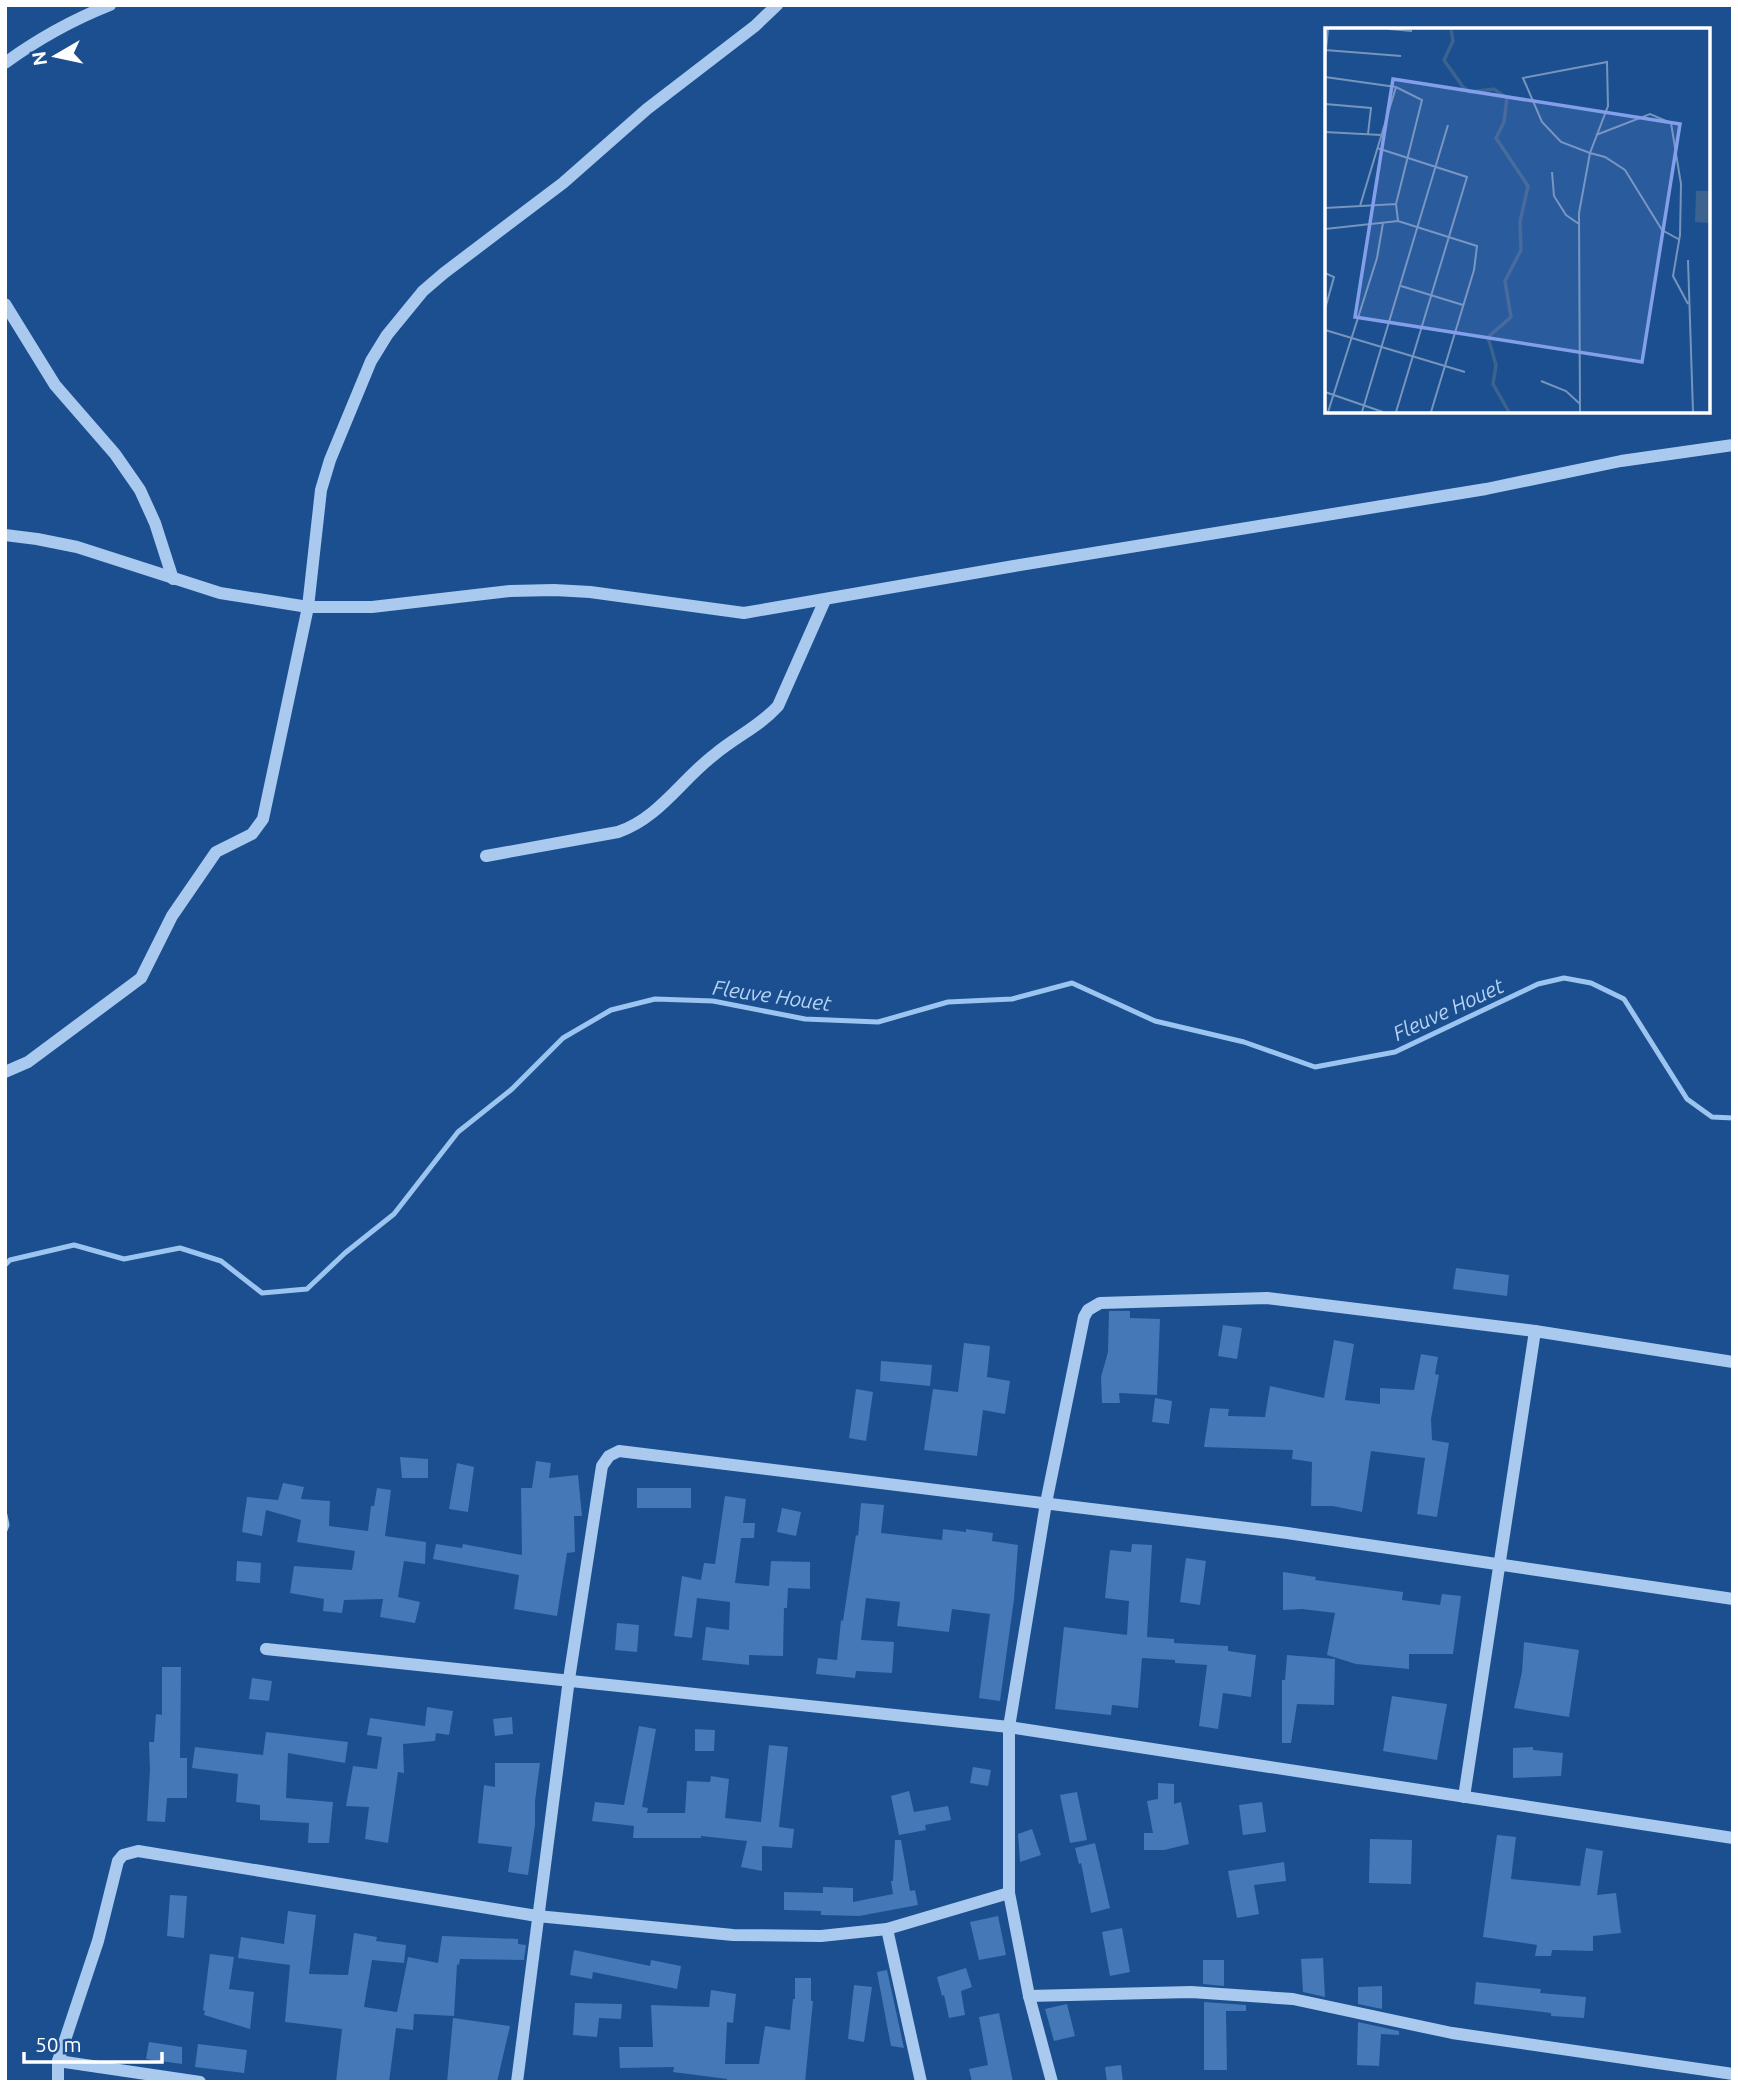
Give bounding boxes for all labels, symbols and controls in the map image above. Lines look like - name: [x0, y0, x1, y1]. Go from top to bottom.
- north arrow: [21, 21, 91, 91]
- inset map: [1325, 28, 1710, 413]
- text: N: [27, 50, 51, 67]
- water label: Fleuve Houet: [1389, 973, 1508, 1045]
- water label: Fleuve Houet: [711, 975, 834, 1015]
- scale bar: [24, 2021, 163, 2064]
- text: 50 m: [35, 2032, 82, 2056]

